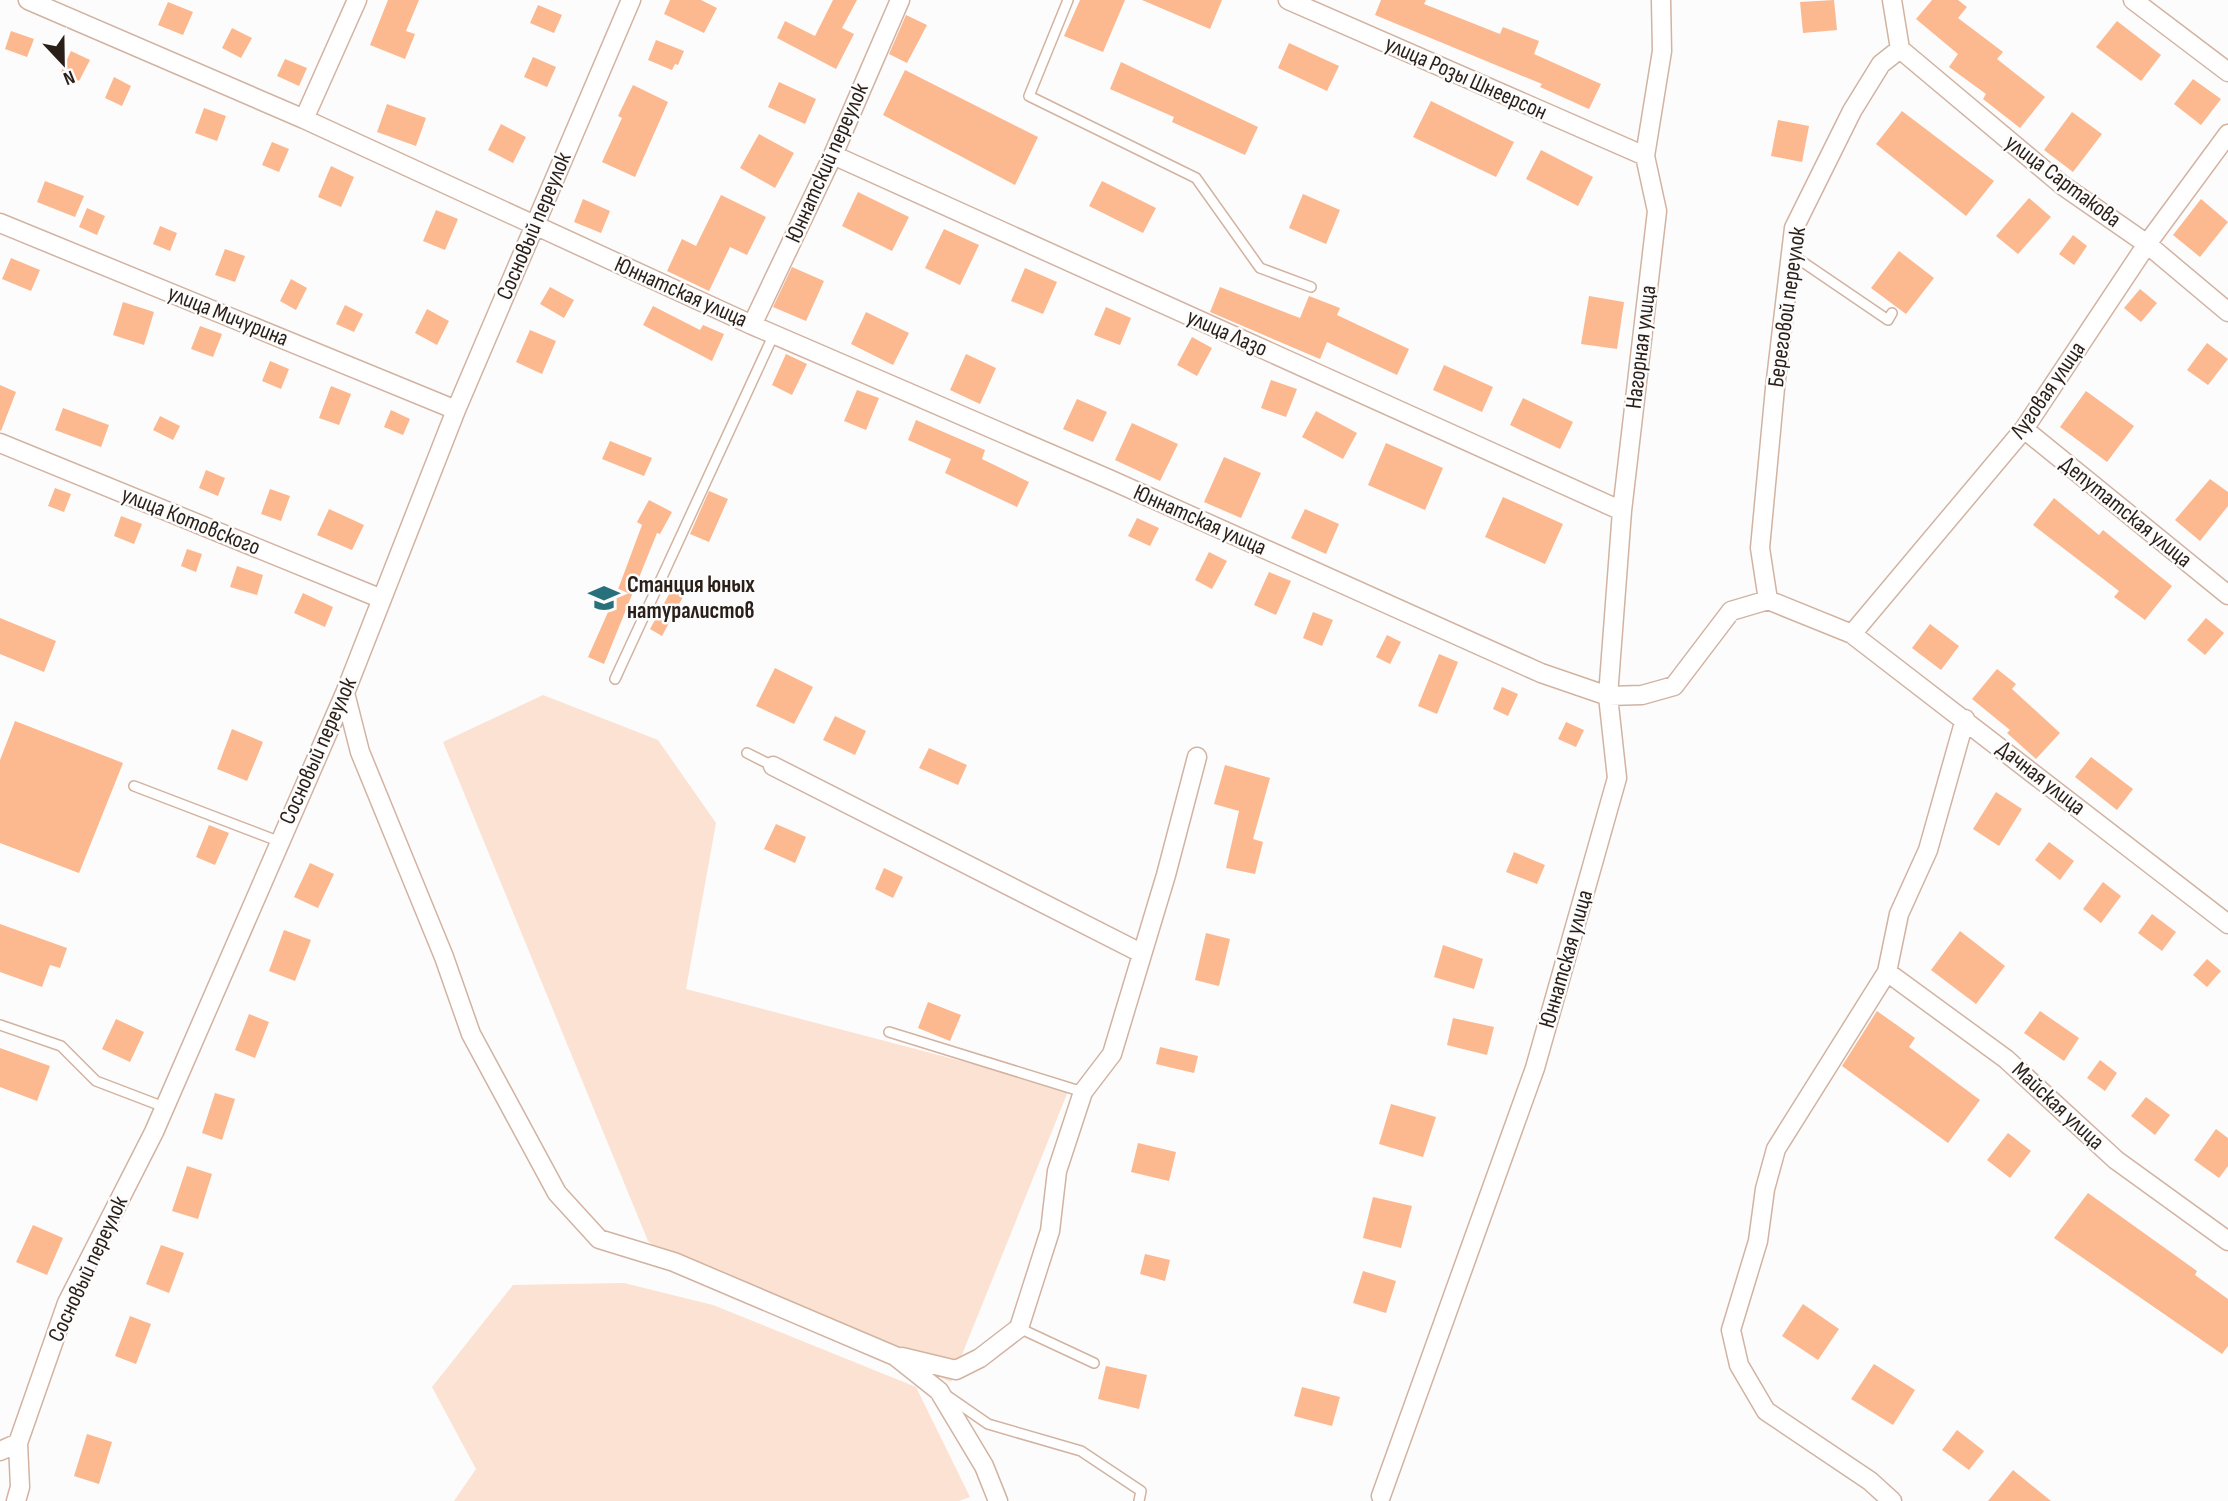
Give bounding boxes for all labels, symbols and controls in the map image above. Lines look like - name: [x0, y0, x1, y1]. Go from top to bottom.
- north arrow: [28, 28, 98, 98]
- street label: улица Розы Шнеерсон: [1381, 30, 1551, 126]
- text: N: [60, 65, 78, 90]
- street label: Юннатский переулок: [779, 79, 875, 247]
- street label: улица Сартакова: [2000, 128, 2126, 234]
- street label: Сосновый переулок: [490, 148, 578, 304]
- street label: Береговой переулок: [1762, 225, 1812, 389]
- street label: Юннатская улица: [610, 250, 752, 334]
- street label: улица Мичурина: [164, 279, 292, 353]
- street label: Нагорная улица: [1620, 284, 1662, 410]
- street label: улица Лазо: [1182, 303, 1272, 363]
- street label: Луговая улица: [2004, 336, 2092, 445]
- street label: Депутатская улица: [2054, 450, 2198, 574]
- street label: Юннатская улица: [1129, 478, 1271, 562]
- street label: улица Котовского: [117, 480, 265, 562]
- place label: Станция юных натуралистов: [627, 571, 755, 625]
- school or university icon: Станция юных натуралистов: [587, 581, 621, 615]
- street label: Сосновый переулок: [273, 673, 363, 829]
- street label: Дачная улица: [1991, 735, 2091, 821]
- street label: Юннатская улица: [1533, 887, 1599, 1031]
- street label: Майская улица: [2006, 1056, 2110, 1156]
- street label: Сосновый переулок: [42, 1191, 134, 1346]

